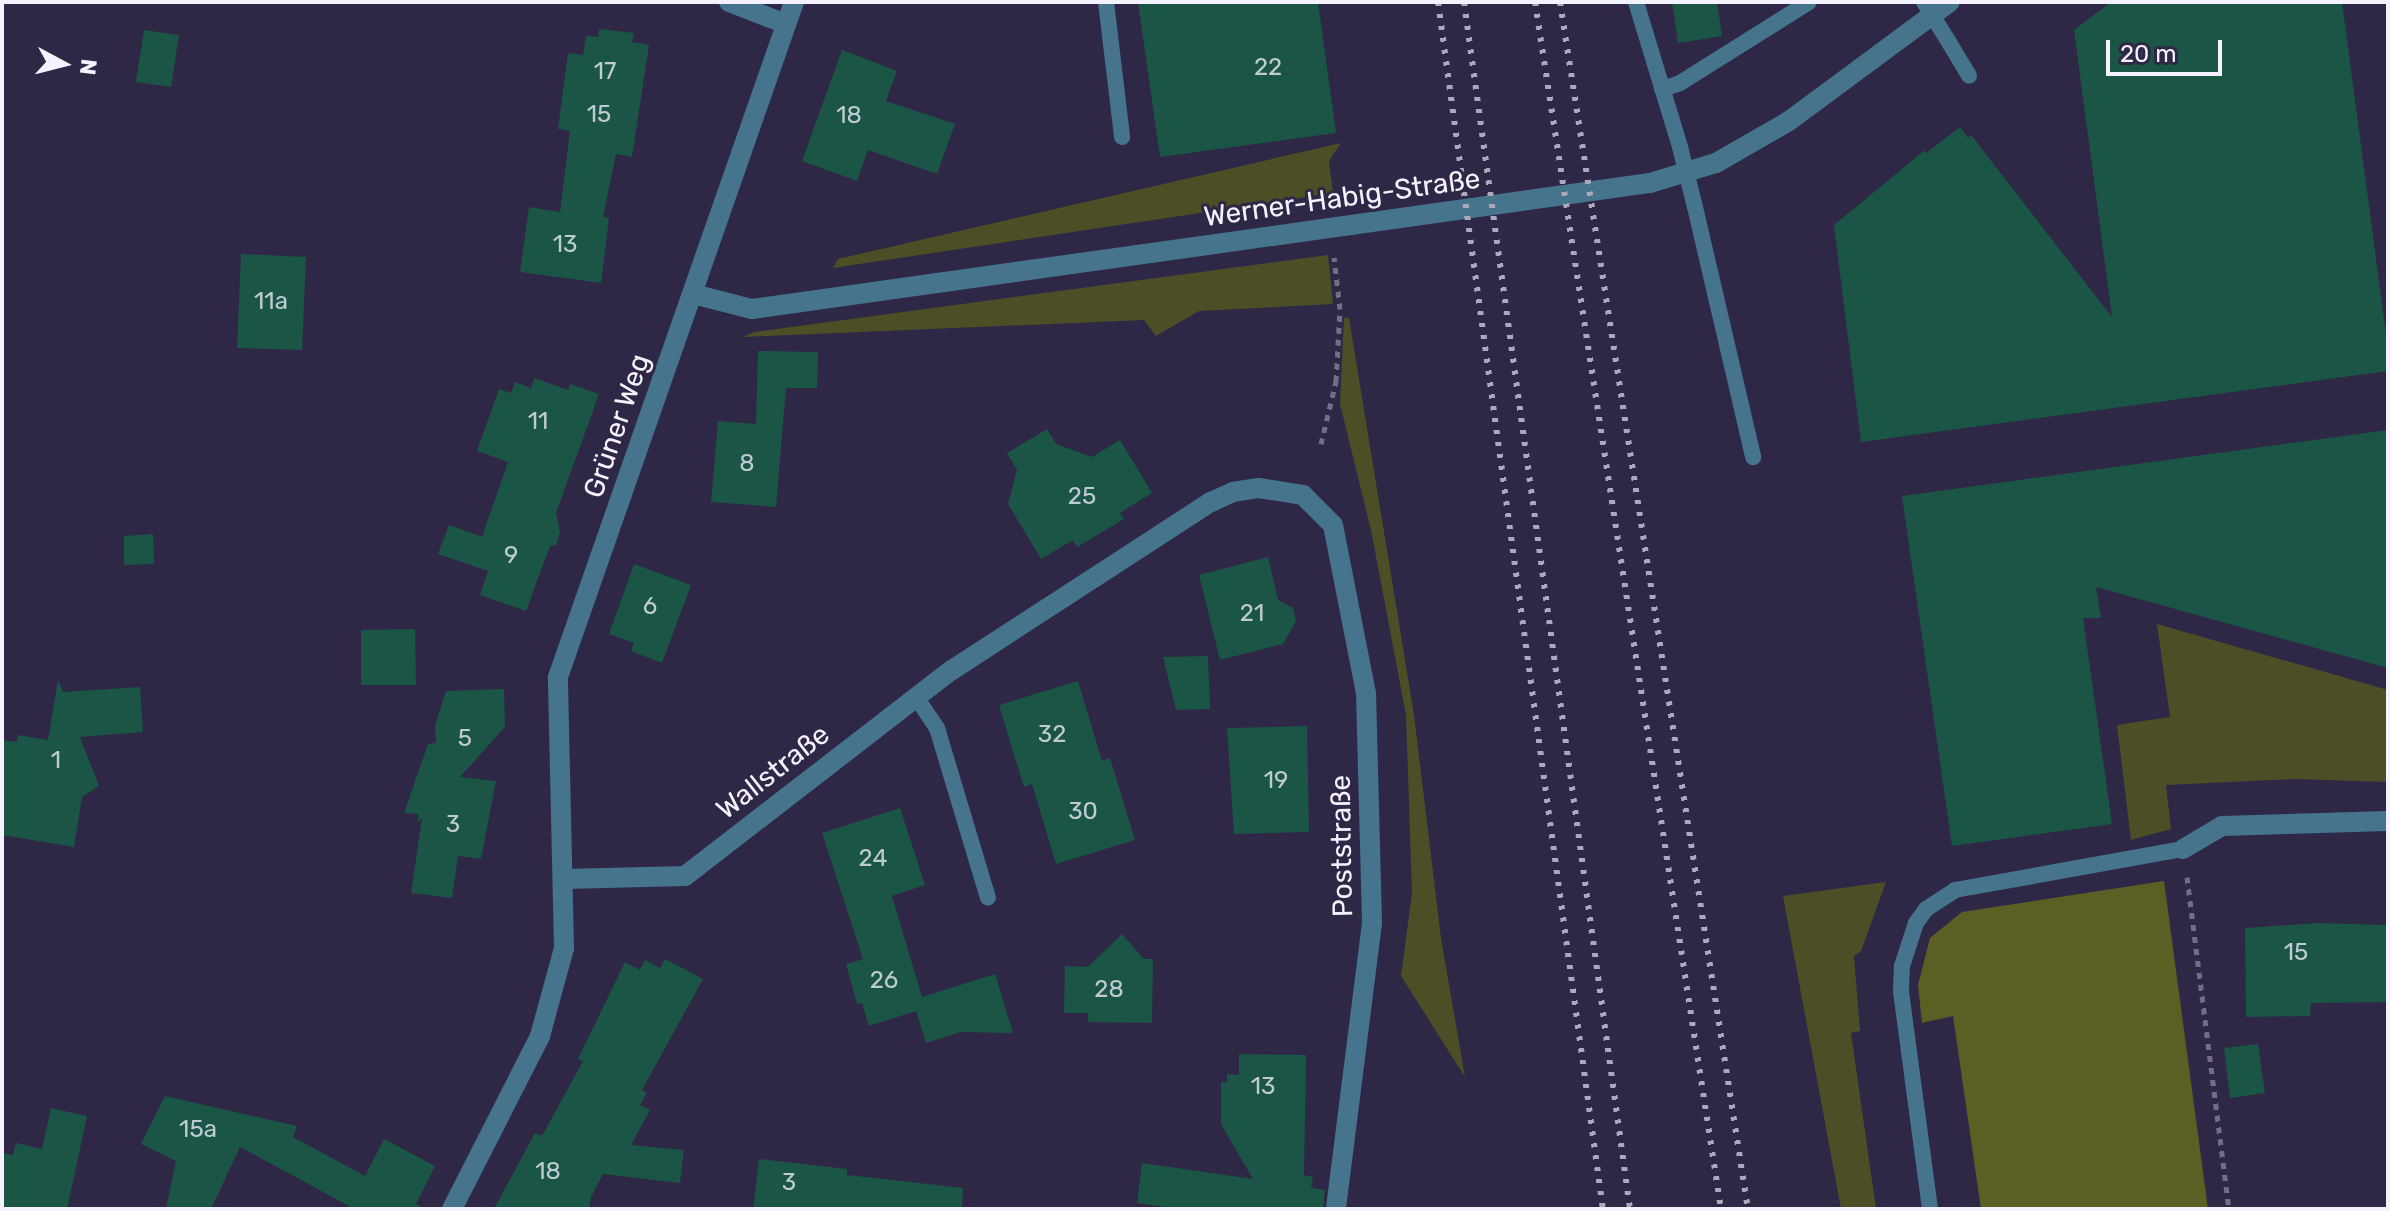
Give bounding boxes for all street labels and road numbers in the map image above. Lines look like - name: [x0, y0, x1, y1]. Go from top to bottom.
- street label: Werner-Habig-Straße: [1202, 162, 1482, 234]
- street label: Grüner Weg: [577, 349, 657, 503]
- street label: Wallstraße: [710, 717, 836, 827]
- street label: Poststraße: [1324, 775, 1360, 917]

